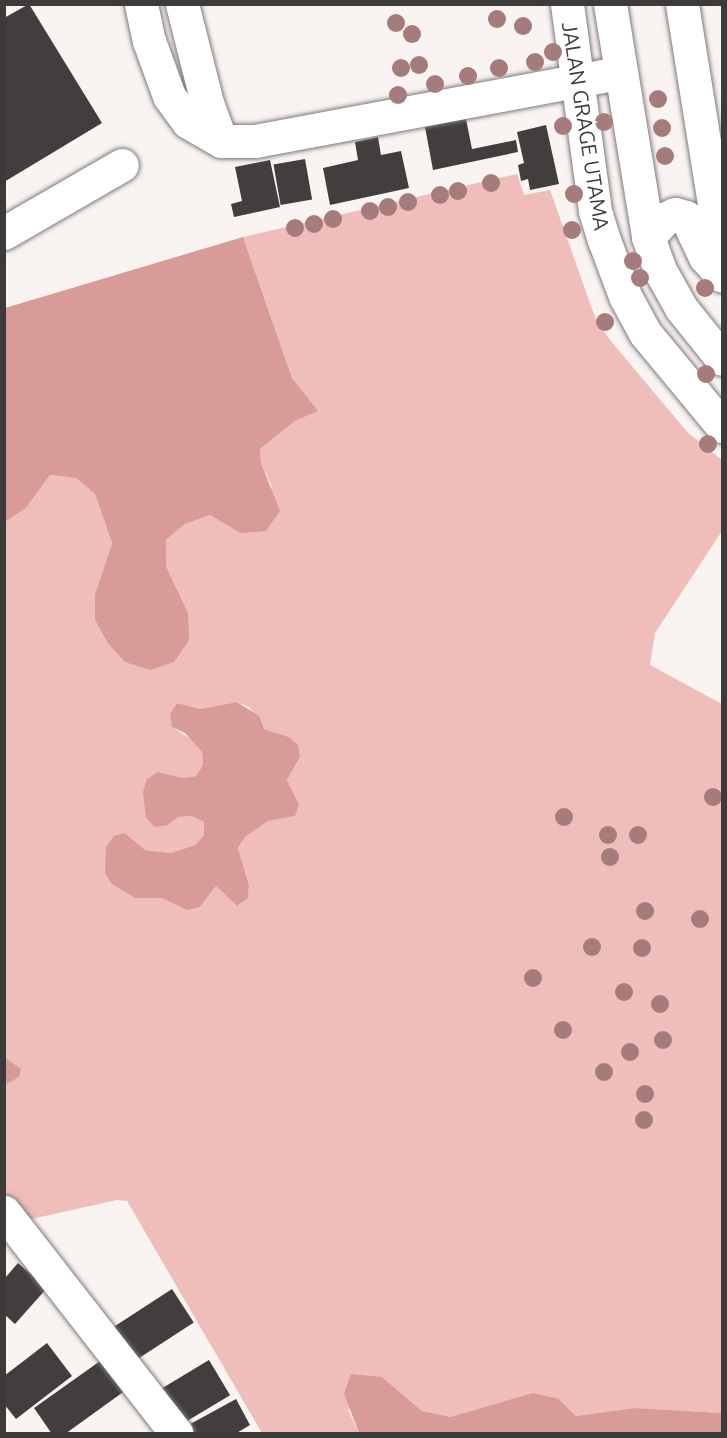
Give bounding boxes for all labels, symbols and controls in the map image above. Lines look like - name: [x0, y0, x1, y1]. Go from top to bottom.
- street label: JALAN GRAGE UTAMA: [557, 20, 615, 232]

